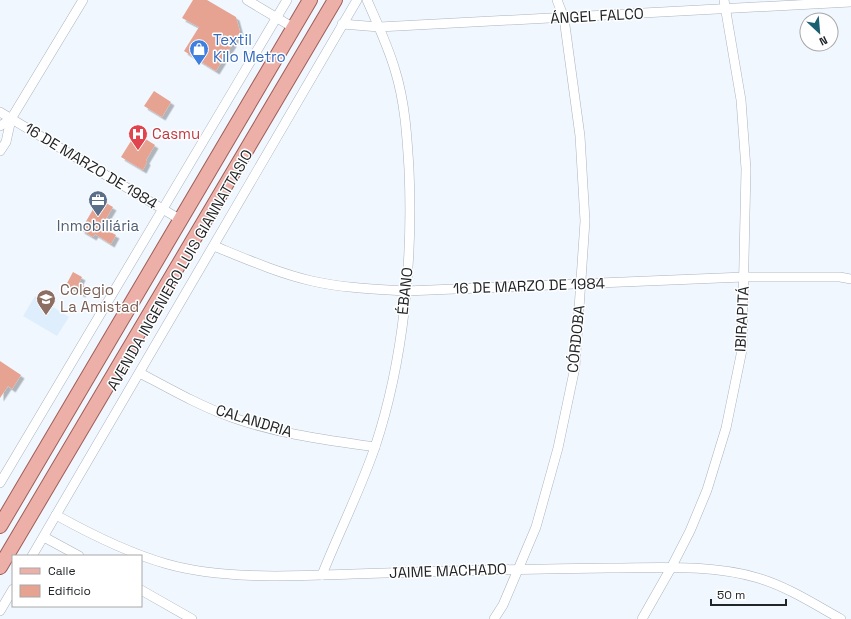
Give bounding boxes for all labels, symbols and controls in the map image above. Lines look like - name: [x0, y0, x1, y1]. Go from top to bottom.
- street label: ÁNGEL FALCO: [550, 4, 644, 27]
- north arrow: [799, 12, 839, 52]
- place label: Textil Kilo Metro: [213, 30, 286, 66]
- text: N: [817, 33, 830, 49]
- shop icon: Textil Kilo Metro: [188, 38, 210, 66]
- street label: 16 DE MARZO DE 1984: [21, 118, 161, 213]
- hospital icon: Casmu: [127, 123, 149, 151]
- place label: Casmu: [152, 124, 200, 143]
- street label: AVENIDA INGENIERO LUIS GIANNATTASIO: [103, 146, 257, 394]
- office icon: Inmobiliária: [87, 189, 109, 217]
- place label: Inmobiliária: [57, 216, 140, 235]
- street label: ÉBANO: [393, 266, 416, 316]
- street label: 16 DE MARZO DE 1984: [453, 273, 605, 298]
- place label: Colegio La Amistad: [60, 280, 139, 316]
- street label: IBIRAPITÁ: [730, 285, 753, 352]
- school or university icon: Colegio La Amistad: [35, 288, 57, 316]
- street label: CÓRDOBA: [562, 304, 589, 374]
- street label: CALANDRIA: [214, 400, 295, 441]
- legend: [12, 555, 142, 607]
- street label: JAIME MACHADO: [389, 559, 507, 582]
- text: Calle: [48, 563, 76, 579]
- scale bar: [711, 581, 786, 607]
- text: Edificio: [48, 583, 91, 599]
- text: 50 m: [717, 587, 745, 603]

